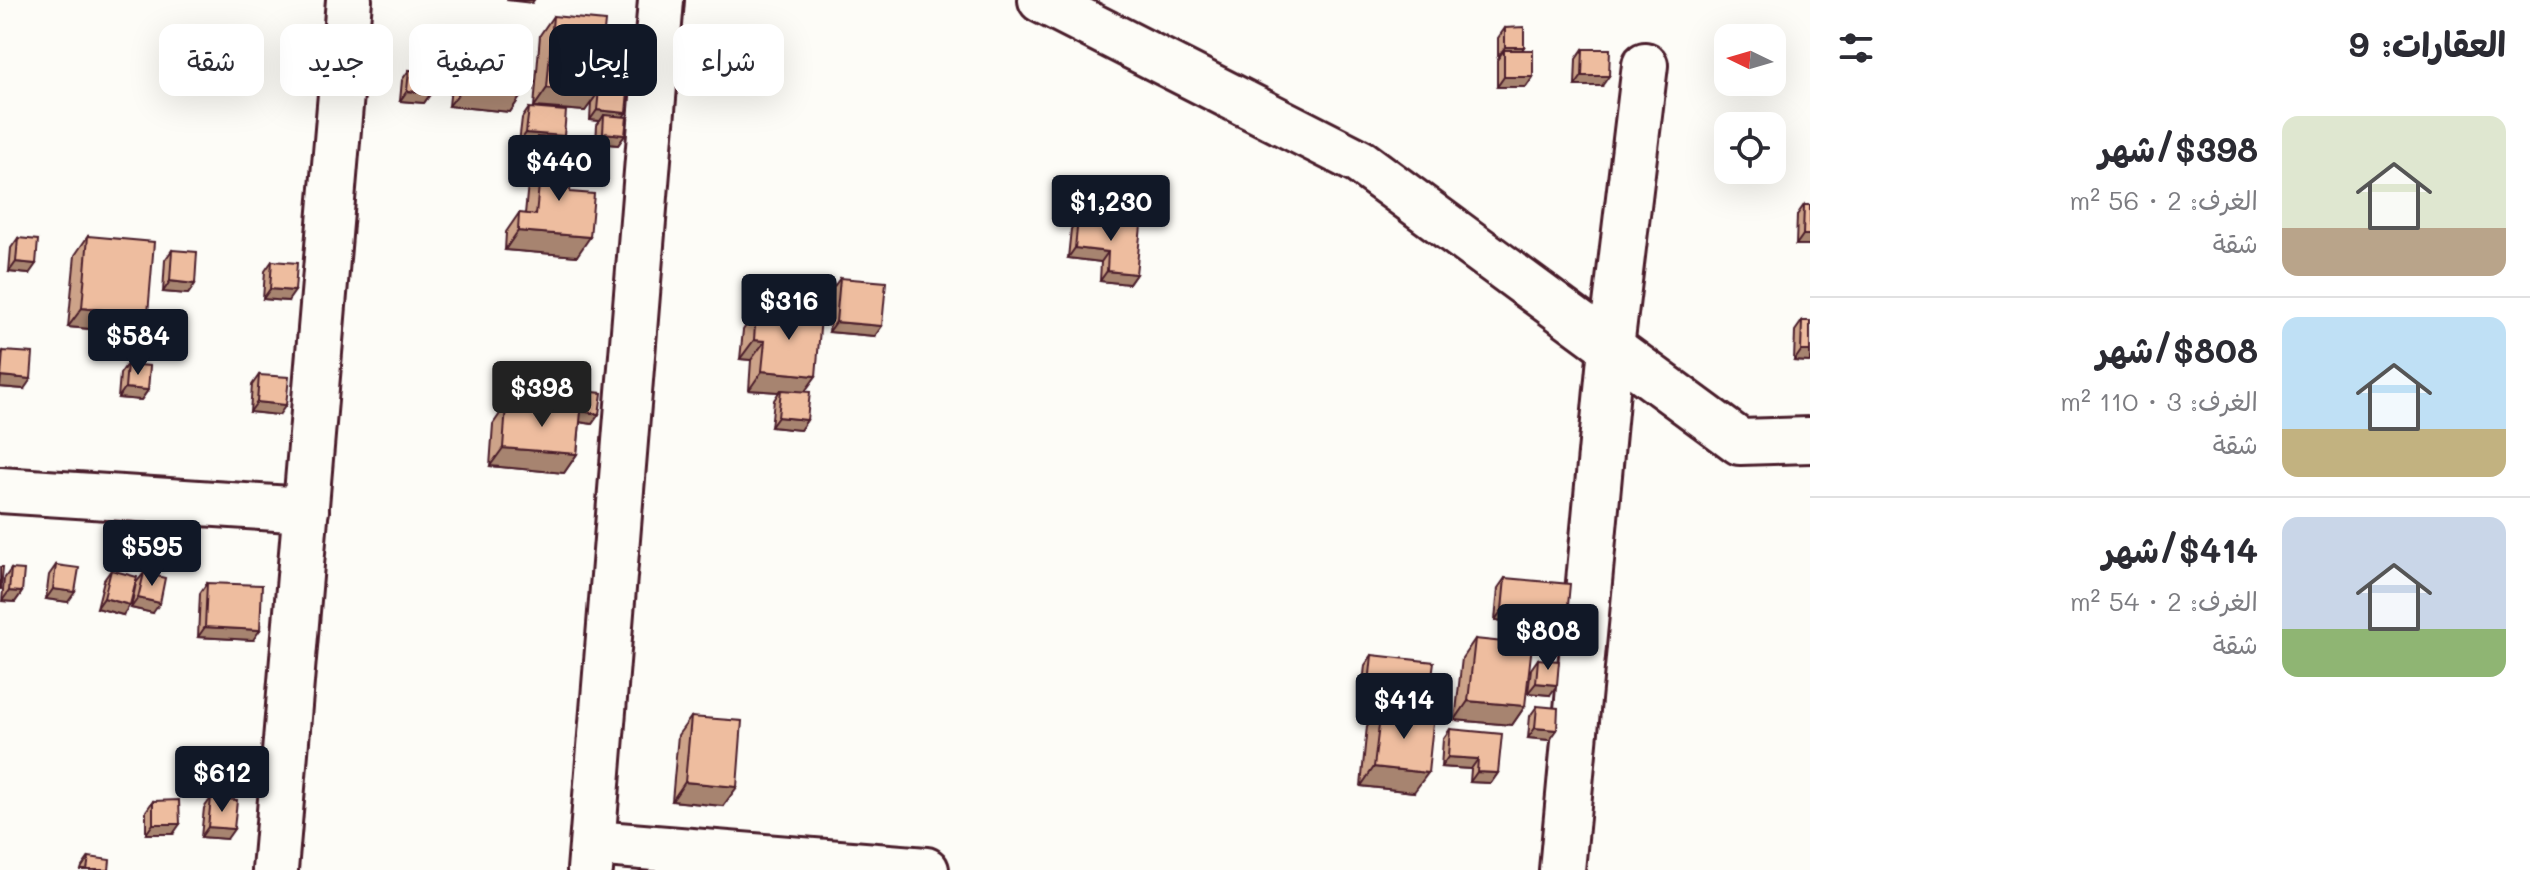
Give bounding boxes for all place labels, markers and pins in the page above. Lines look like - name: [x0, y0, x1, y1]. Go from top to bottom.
- pin: $440: [512, 135, 606, 203]
- pin: $1,230: [1046, 175, 1176, 243]
- pin: $316: [742, 274, 836, 342]
- pin: $584: [91, 309, 185, 377]
- pin: $398: [495, 361, 589, 429]
- pin: $595: [105, 520, 199, 588]
- pin: $808: [1501, 604, 1595, 672]
- pin: $414: [1357, 673, 1451, 741]
- pin: $612: [175, 746, 269, 814]

